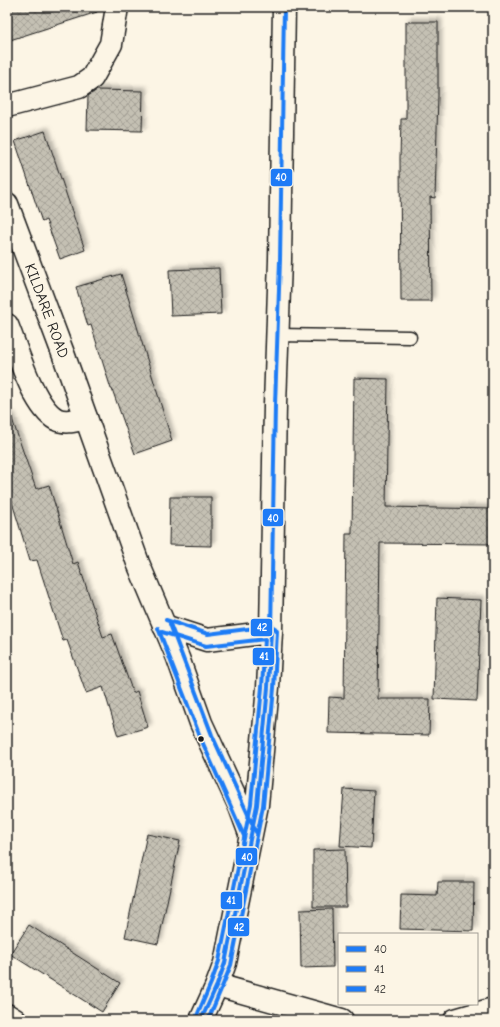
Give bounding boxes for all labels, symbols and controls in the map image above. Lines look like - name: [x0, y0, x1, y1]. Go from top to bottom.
- line badge: 40: [270, 168, 293, 187]
- text: 40: [275, 171, 287, 184]
- street label: KILDARE ROAD: [21, 261, 73, 361]
- line badge: 40: [262, 508, 284, 527]
- text: 40: [267, 512, 279, 525]
- line badge: 42: [250, 618, 273, 637]
- text: 42: [257, 621, 268, 634]
- line badge: 41: [252, 647, 275, 666]
- text: 41: [259, 650, 269, 663]
- unlabelled marker: [196, 734, 206, 744]
- line badge: 40: [235, 847, 258, 866]
- text: 40: [241, 851, 253, 864]
- line badge: 41: [220, 891, 243, 910]
- text: 41: [226, 894, 236, 907]
- line badge: 42: [227, 917, 250, 937]
- text: 42: [234, 921, 245, 934]
- legend: [338, 933, 478, 1005]
- text: 40: [374, 942, 387, 956]
- text: 41: [374, 962, 385, 976]
- text: 42: [374, 982, 386, 996]

